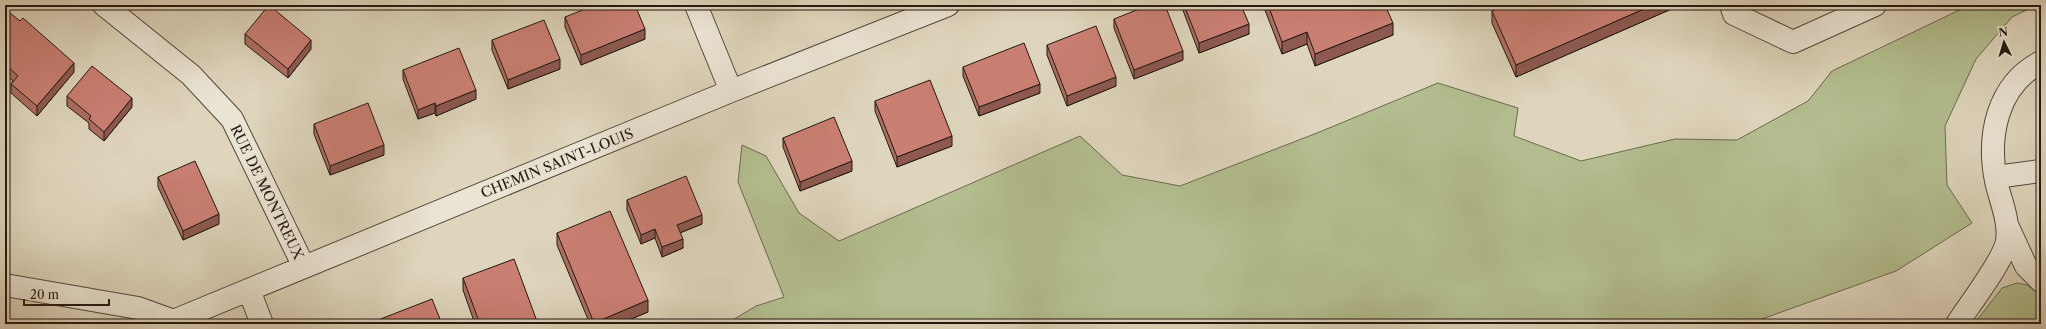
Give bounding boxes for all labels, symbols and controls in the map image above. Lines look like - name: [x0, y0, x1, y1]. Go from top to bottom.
- north arrow: [1984, 22, 2024, 62]
- text: N: [1998, 25, 2009, 39]
- street label: RUE DE MONTREUX: [226, 122, 308, 263]
- street label: CHEMIN SAINT-LOUIS: [478, 124, 636, 202]
- scale bar: [24, 281, 109, 307]
- text: 20 m: [30, 287, 59, 302]

